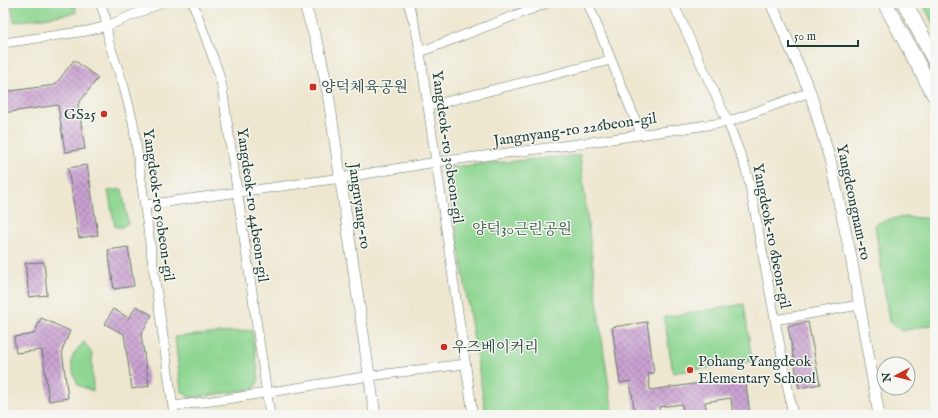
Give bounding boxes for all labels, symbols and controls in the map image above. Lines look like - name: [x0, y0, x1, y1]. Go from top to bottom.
- scale bar: [788, 22, 858, 48]
- text: 50 m: [794, 29, 816, 44]
- street label: Yangdeok-ro 30beon-gil: [427, 69, 468, 226]
- place label: 양덕체육공원: [321, 78, 408, 97]
- marker: 양덕체육공원: [308, 82, 318, 92]
- place label: GS25: [64, 105, 97, 124]
- marker: GS25: [99, 109, 109, 119]
- street label: Jangnyang-ro 226beon-gil: [490, 109, 659, 151]
- street label: Yangdeok-ro 50beon-gil: [138, 127, 179, 284]
- street label: Yangdeok-ro 44beon-gil: [232, 127, 273, 284]
- street label: Yangdeongnam-ro: [832, 142, 875, 262]
- street label: Jangnyang-ro: [344, 160, 375, 250]
- street label: Yangdeok-ro 6beon-gil: [748, 162, 795, 311]
- park label: 양덕30근린공원: [472, 220, 572, 239]
- place label: 우즈베이커리: [452, 338, 539, 357]
- marker: 우즈베이커리: [439, 342, 449, 352]
- place label: Pohang Yangdeok Elementary School: [698, 352, 817, 388]
- north arrow: [876, 356, 916, 396]
- marker: Pohang Yangdeok Elementary School: [685, 365, 695, 375]
- text: N: [879, 371, 895, 384]

